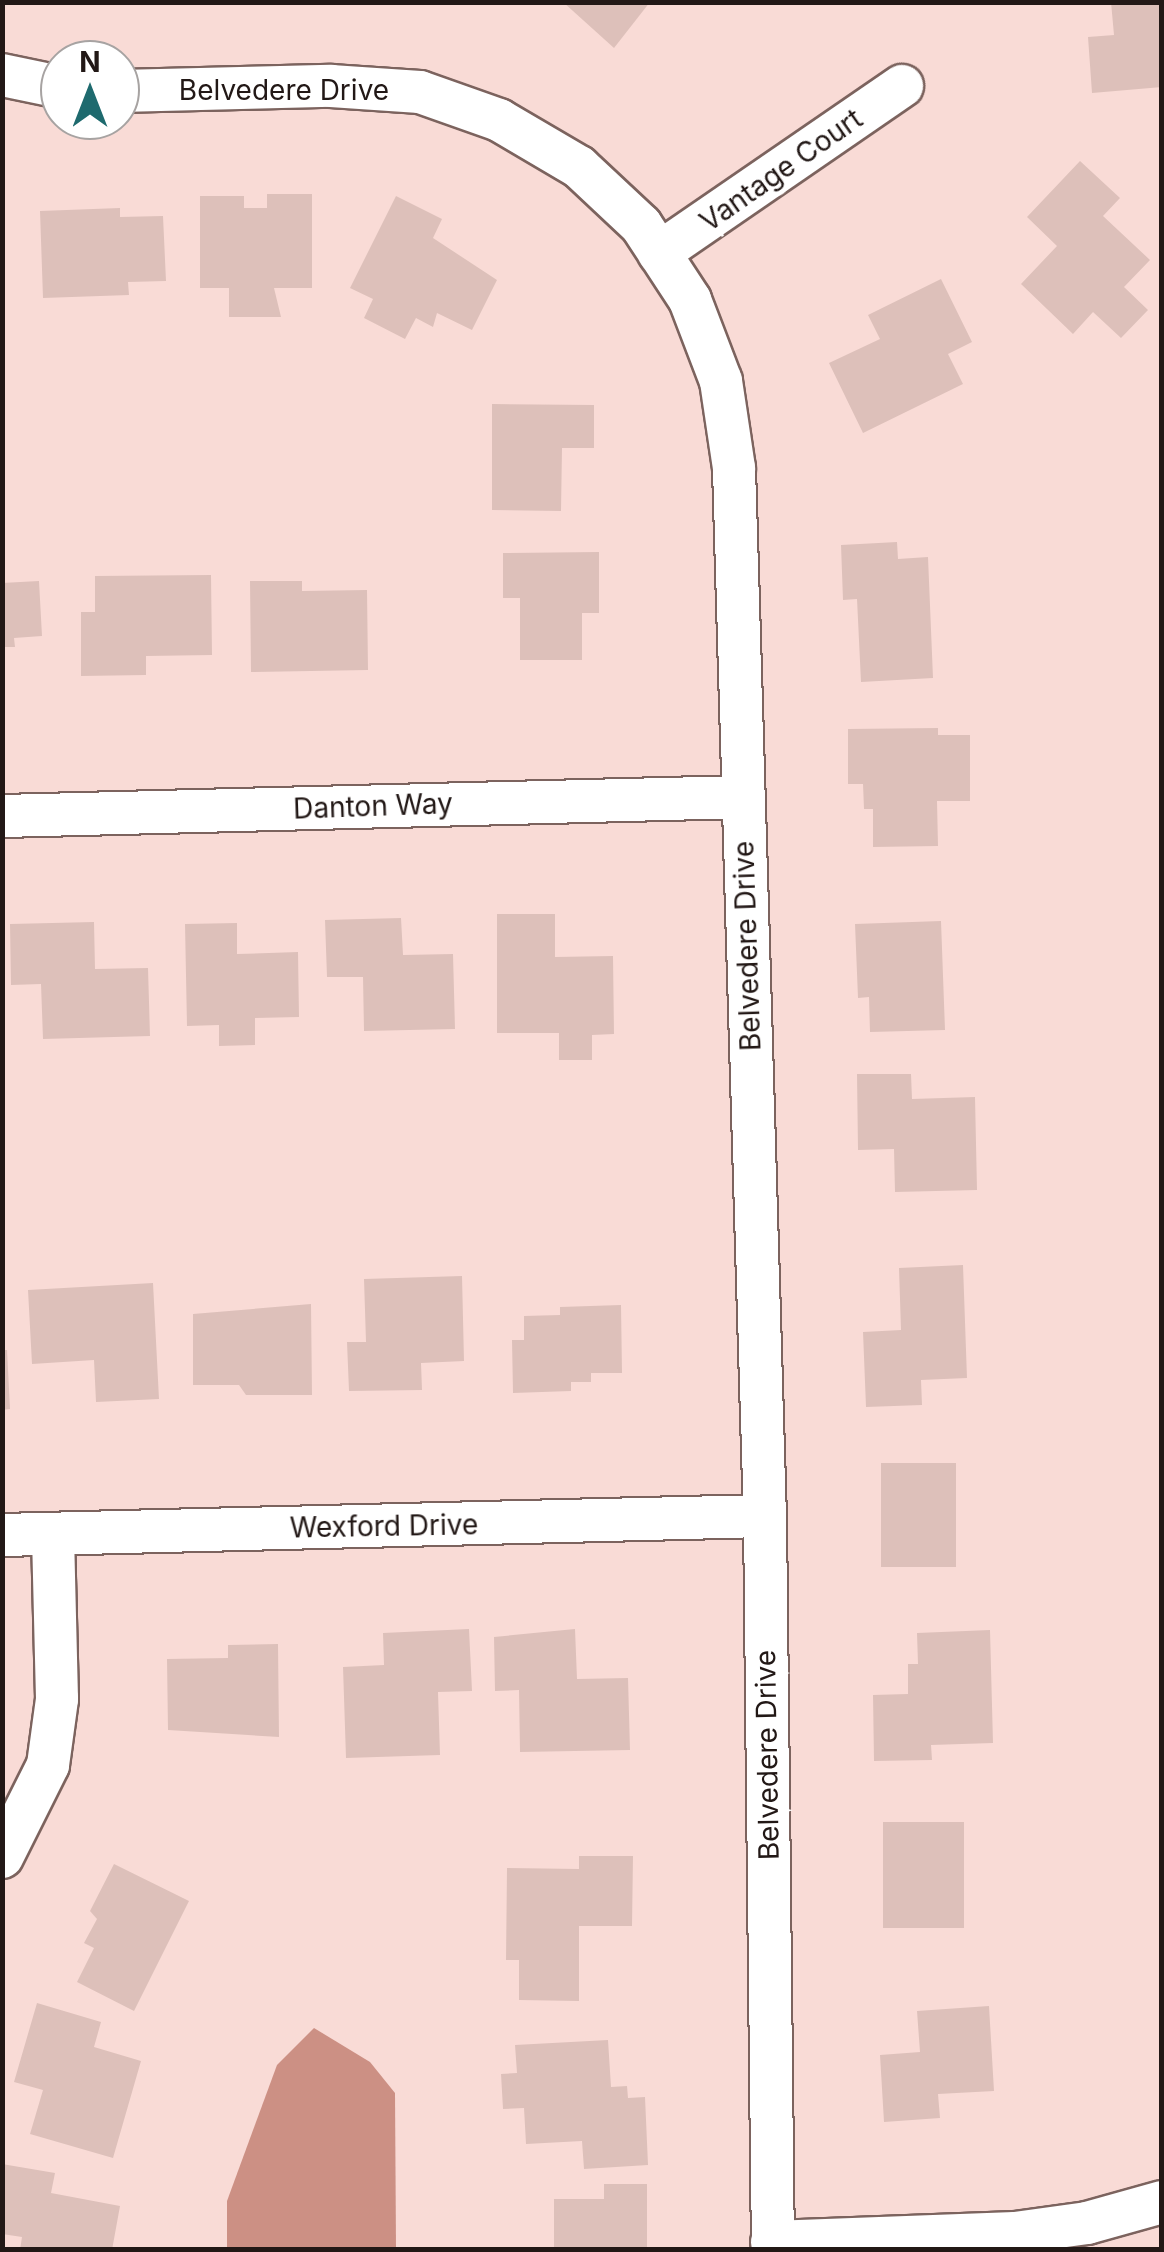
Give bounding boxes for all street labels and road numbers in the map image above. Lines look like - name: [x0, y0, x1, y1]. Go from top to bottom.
- street label: Belvedere Drive: [179, 73, 389, 107]
- street label: Vantage Court: [693, 102, 869, 238]
- street label: Danton Way: [293, 786, 453, 826]
- street label: Belvedere Drive: [727, 840, 767, 1052]
- street label: Wexford Drive: [289, 1508, 479, 1544]
- street label: Belvedere Drive: [748, 1650, 786, 1860]

